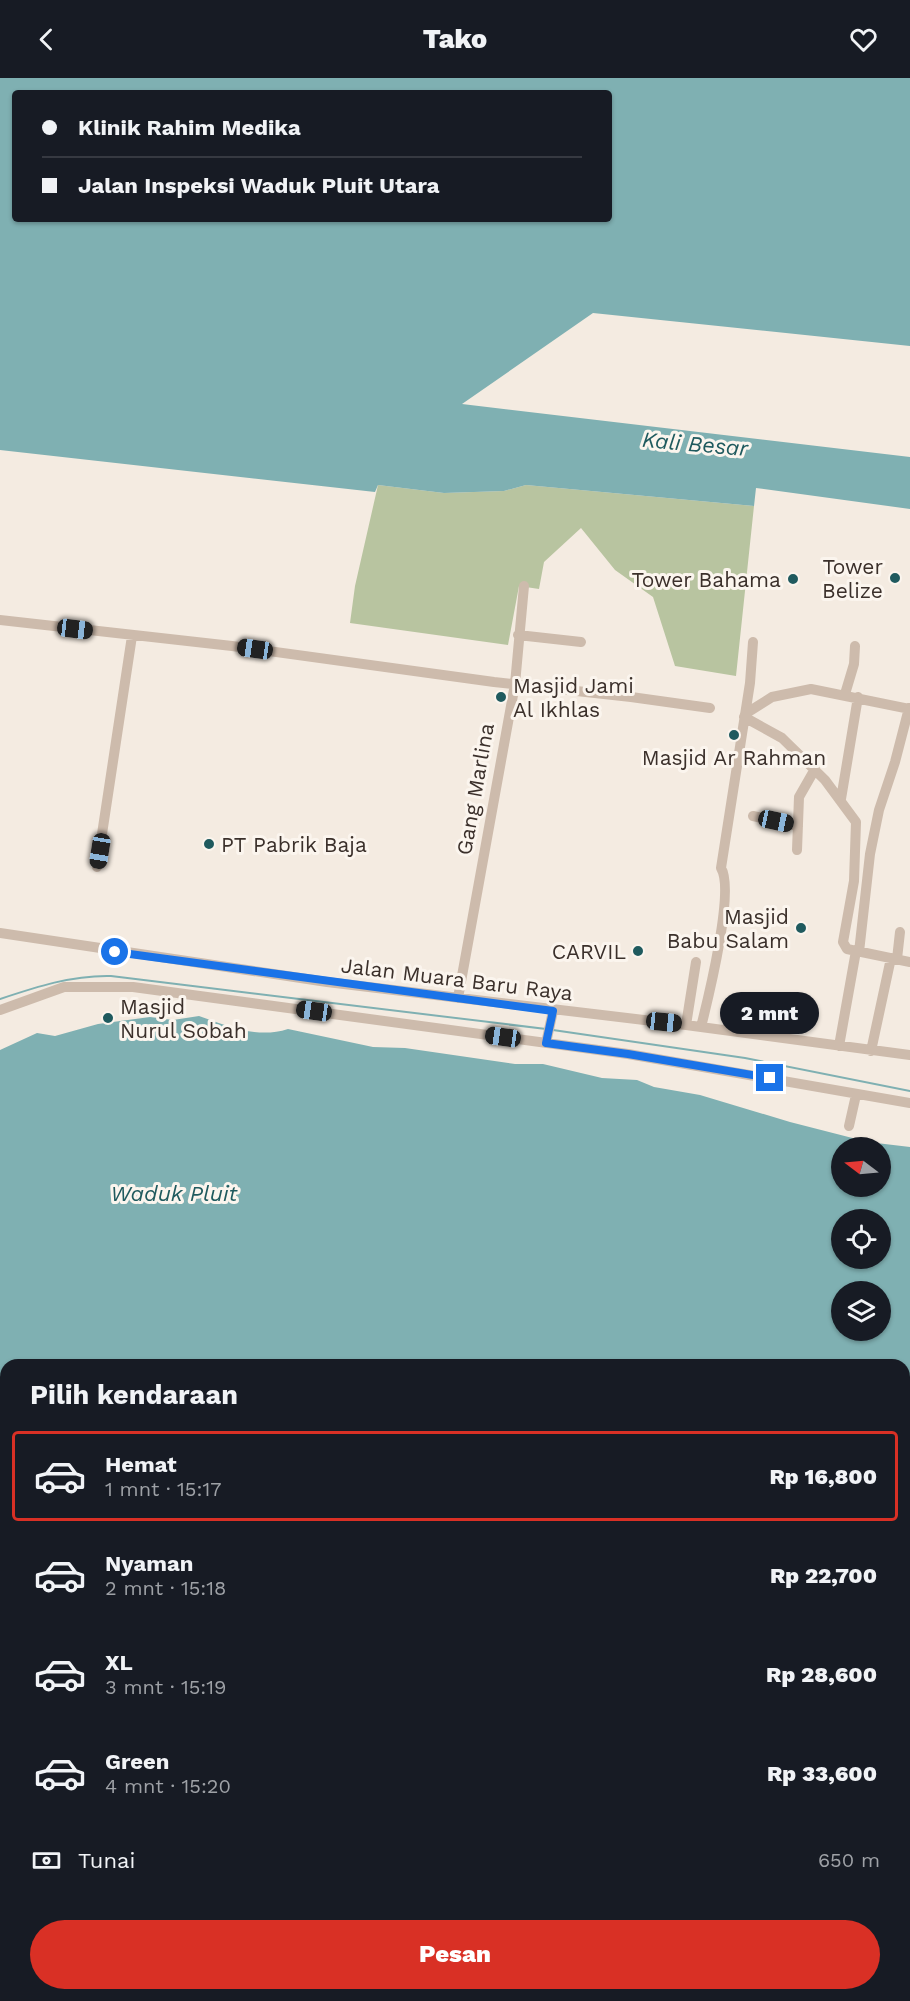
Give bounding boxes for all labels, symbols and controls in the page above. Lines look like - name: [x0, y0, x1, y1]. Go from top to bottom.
- icon: back: [30, 23, 63, 56]
- text: Tako: [423, 23, 487, 55]
- icon: heart: [847, 23, 880, 56]
- text: Klinik Rahim Medika: [78, 115, 301, 140]
- text: Jalan Inspeksi Waduk Pluit Utara: [78, 173, 440, 198]
- water label: Kali Besar: [641, 427, 750, 461]
- place label: Tower Belize: [822, 554, 883, 603]
- place label: Tower Bahama: [631, 567, 781, 592]
- marker: Tower Belize: [888, 571, 902, 585]
- marker: Tower Bahama: [786, 572, 800, 586]
- car: [56, 618, 94, 640]
- car: [236, 638, 274, 660]
- place label: Masjid Jami Al Ikhlas: [513, 673, 634, 722]
- marker: Masjid Jami Al Ikhlas: [494, 690, 508, 704]
- street label: Gang Marlina: [451, 721, 499, 857]
- marker: Masjid Ar Rahman: [727, 728, 741, 742]
- place label: Masjid Ar Rahman: [642, 745, 826, 770]
- car: [757, 808, 795, 834]
- car: [88, 832, 112, 870]
- place label: PT Pabrik Baja: [221, 832, 367, 857]
- marker: PT Pabrik Baja: [202, 837, 216, 851]
- place label: Masjid Babu Salam: [667, 904, 789, 953]
- marker: Masjid Babu Salam: [794, 921, 808, 935]
- route start: [101, 938, 128, 965]
- place label: CARVIL: [552, 939, 626, 964]
- marker: CARVIL: [631, 944, 645, 958]
- street label: Jalan Muara Baru Raya: [340, 952, 574, 1006]
- callout: 2 mnt: [720, 991, 820, 1033]
- place label: Masjid Nurul Sobah: [120, 994, 247, 1043]
- car: [295, 1000, 333, 1022]
- text: 2 mnt: [741, 1001, 798, 1025]
- marker: Masjid Nurul Sobah: [101, 1011, 115, 1025]
- car: [645, 1011, 683, 1033]
- car: [484, 1026, 522, 1048]
- route end: [756, 1064, 783, 1091]
- north arrow: [831, 1137, 891, 1197]
- map controls: [831, 1137, 891, 1341]
- water label: Waduk Pluit: [111, 1181, 239, 1206]
- button: locate: [831, 1209, 891, 1269]
- button: layers: [831, 1281, 891, 1341]
- text: Pilih kendaraan: [30, 1379, 238, 1411]
- icon: car: [33, 1449, 87, 1503]
- text: Hemat: [105, 1452, 177, 1477]
- text: Rp 16,800: [770, 1464, 877, 1489]
- text: 1 mnt · 15:17: [105, 1477, 221, 1501]
- icon: car: [33, 1548, 87, 1602]
- text: Nyaman: [105, 1551, 193, 1576]
- text: Rp 22,700: [770, 1563, 877, 1588]
- text: 2 mnt · 15:18: [105, 1576, 226, 1600]
- icon: car: [33, 1647, 87, 1701]
- text: XL: [105, 1650, 133, 1675]
- text: Rp 28,600: [766, 1662, 877, 1687]
- text: 3 mnt · 15:19: [105, 1675, 226, 1699]
- icon: car: [33, 1746, 87, 1800]
- text: Green: [105, 1749, 169, 1774]
- text: Rp 33,600: [767, 1761, 877, 1786]
- text: 4 mnt · 15:20: [105, 1774, 231, 1798]
- icon: cash: [30, 1844, 63, 1877]
- text: Tunai: [78, 1848, 135, 1873]
- text: 650 m: [818, 1848, 880, 1872]
- button: Pesan: [30, 1920, 880, 1989]

